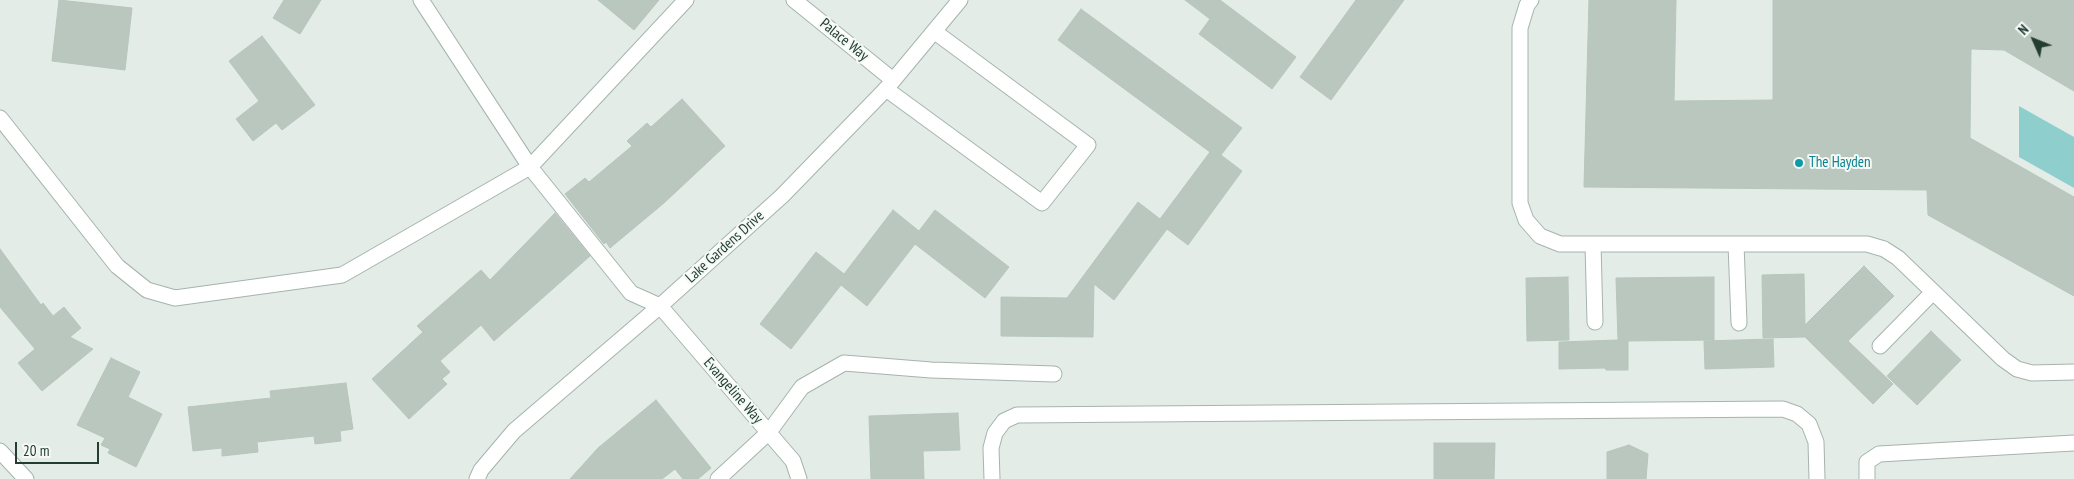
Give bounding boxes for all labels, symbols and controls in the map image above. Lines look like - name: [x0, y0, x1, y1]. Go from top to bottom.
- street label: Palace Way: [816, 15, 872, 65]
- north arrow: [2009, 15, 2059, 65]
- text: N: [2014, 21, 2032, 39]
- place label: The Hayden: [1809, 154, 1871, 172]
- marker: The Hayden: [1793, 157, 1805, 169]
- street label: Lake Gardens Drive: [682, 207, 768, 287]
- street label: Evangeline Way: [699, 354, 767, 428]
- scale bar: [18, 432, 101, 464]
- text: 20 m: [23, 441, 49, 460]

